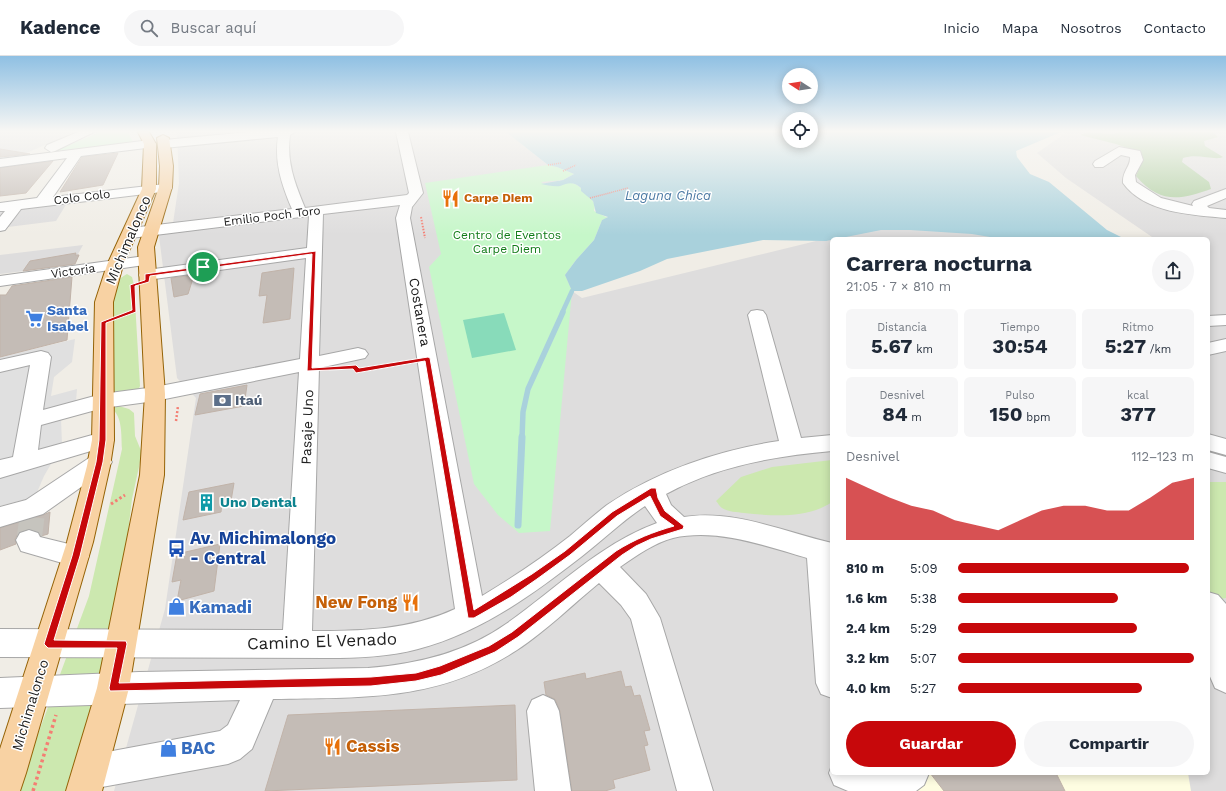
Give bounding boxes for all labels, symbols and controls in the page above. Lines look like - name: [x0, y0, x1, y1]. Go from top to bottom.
- search box: [124, 10, 404, 46]
- text: Kadence: [20, 16, 100, 39]
- icon: search: [138, 17, 160, 39]
- text: Buscar aquí: [170, 19, 256, 37]
- text: Inicio: [943, 20, 980, 36]
- text: Mapa: [1002, 20, 1038, 36]
- text: Nosotros: [1060, 20, 1122, 36]
- text: Contacto: [1144, 20, 1206, 36]
- north arrow: [782, 68, 818, 104]
- map controls: [782, 68, 818, 148]
- button: locate: [782, 112, 818, 148]
- street label: Colo Colo: [53, 187, 111, 207]
- restaurant icon: Carpe Diem: [441, 188, 461, 208]
- water label: Laguna Chica: [625, 188, 711, 203]
- place label: Carpe Diem: [464, 191, 533, 205]
- street label: Michimalonco: [102, 193, 154, 287]
- street label: Emilio Poch Toro: [223, 203, 321, 229]
- park label: Centro de Eventos Carpe Diem: [453, 228, 561, 256]
- pin: [186, 250, 220, 284]
- button: share: [1152, 250, 1194, 292]
- text: Carrera nocturna: [846, 251, 1032, 276]
- icon: arrive: [192, 256, 214, 278]
- street label: Victoria: [50, 261, 96, 281]
- street label: Costanera: [406, 276, 434, 348]
- text: 21:05 · 7 × 810 m: [846, 279, 951, 294]
- place label: Santa Isabel: [47, 302, 89, 334]
- supermarket icon: Santa Isabel: [24, 308, 44, 328]
- text: Distancia: [877, 321, 927, 334]
- text: Tiempo: [1000, 321, 1040, 334]
- text: Ritmo: [1122, 321, 1154, 334]
- text: 5.67: [871, 334, 912, 358]
- text: 30:54: [992, 334, 1048, 358]
- text: 5:27: [1105, 334, 1146, 358]
- text: km: [912, 343, 933, 356]
- text: /km: [1146, 343, 1171, 356]
- street label: Pasaje Uno: [298, 389, 316, 465]
- text: Desnivel: [879, 389, 925, 402]
- text: Pulso: [1005, 389, 1035, 402]
- text: kcal: [1127, 389, 1149, 402]
- bank icon: Itaú: [212, 390, 232, 410]
- place label: Itaú: [235, 392, 262, 408]
- text: 84: [882, 402, 908, 426]
- text: 150: [989, 402, 1023, 426]
- text: 377: [1120, 402, 1156, 426]
- text: m: [908, 411, 922, 424]
- text: bpm: [1023, 411, 1051, 424]
- text: Desnivel: [846, 449, 899, 464]
- text: 112–123 m: [1131, 449, 1194, 464]
- building icon: Uno Dental: [197, 492, 217, 512]
- place label: Uno Dental: [220, 494, 297, 510]
- place label: Av. Michimalongo - Central: [190, 528, 336, 568]
- bus stop icon: Av. Michimalongo - Central: [167, 538, 187, 558]
- text: 810 m: [846, 561, 884, 576]
- text: 5:09: [910, 561, 938, 576]
- text: 1.6 km: [846, 591, 887, 606]
- text: 5:38: [910, 591, 937, 606]
- place label: New Fong: [315, 592, 397, 612]
- restaurant icon: New Fong: [400, 592, 420, 612]
- shop icon: Kamadi: [166, 597, 186, 617]
- place label: Kamadi: [189, 597, 252, 617]
- text: 2.4 km: [846, 621, 890, 636]
- text: 5:29: [910, 621, 937, 636]
- street label: Camino El Venado: [247, 628, 397, 654]
- text: 3.2 km: [846, 651, 889, 666]
- text: 5:07: [910, 651, 937, 666]
- street label: Michimalonco: [8, 657, 52, 753]
- text: 4.0 km: [846, 681, 890, 696]
- text: 5:27: [910, 681, 936, 696]
- button: Guardar: [846, 721, 1016, 767]
- button: Compartir: [1024, 721, 1194, 767]
- restaurant icon: Cassis: [323, 736, 343, 756]
- place label: Cassis: [346, 736, 400, 756]
- shop icon: BAC: [158, 738, 178, 758]
- place label: BAC: [181, 738, 216, 758]

